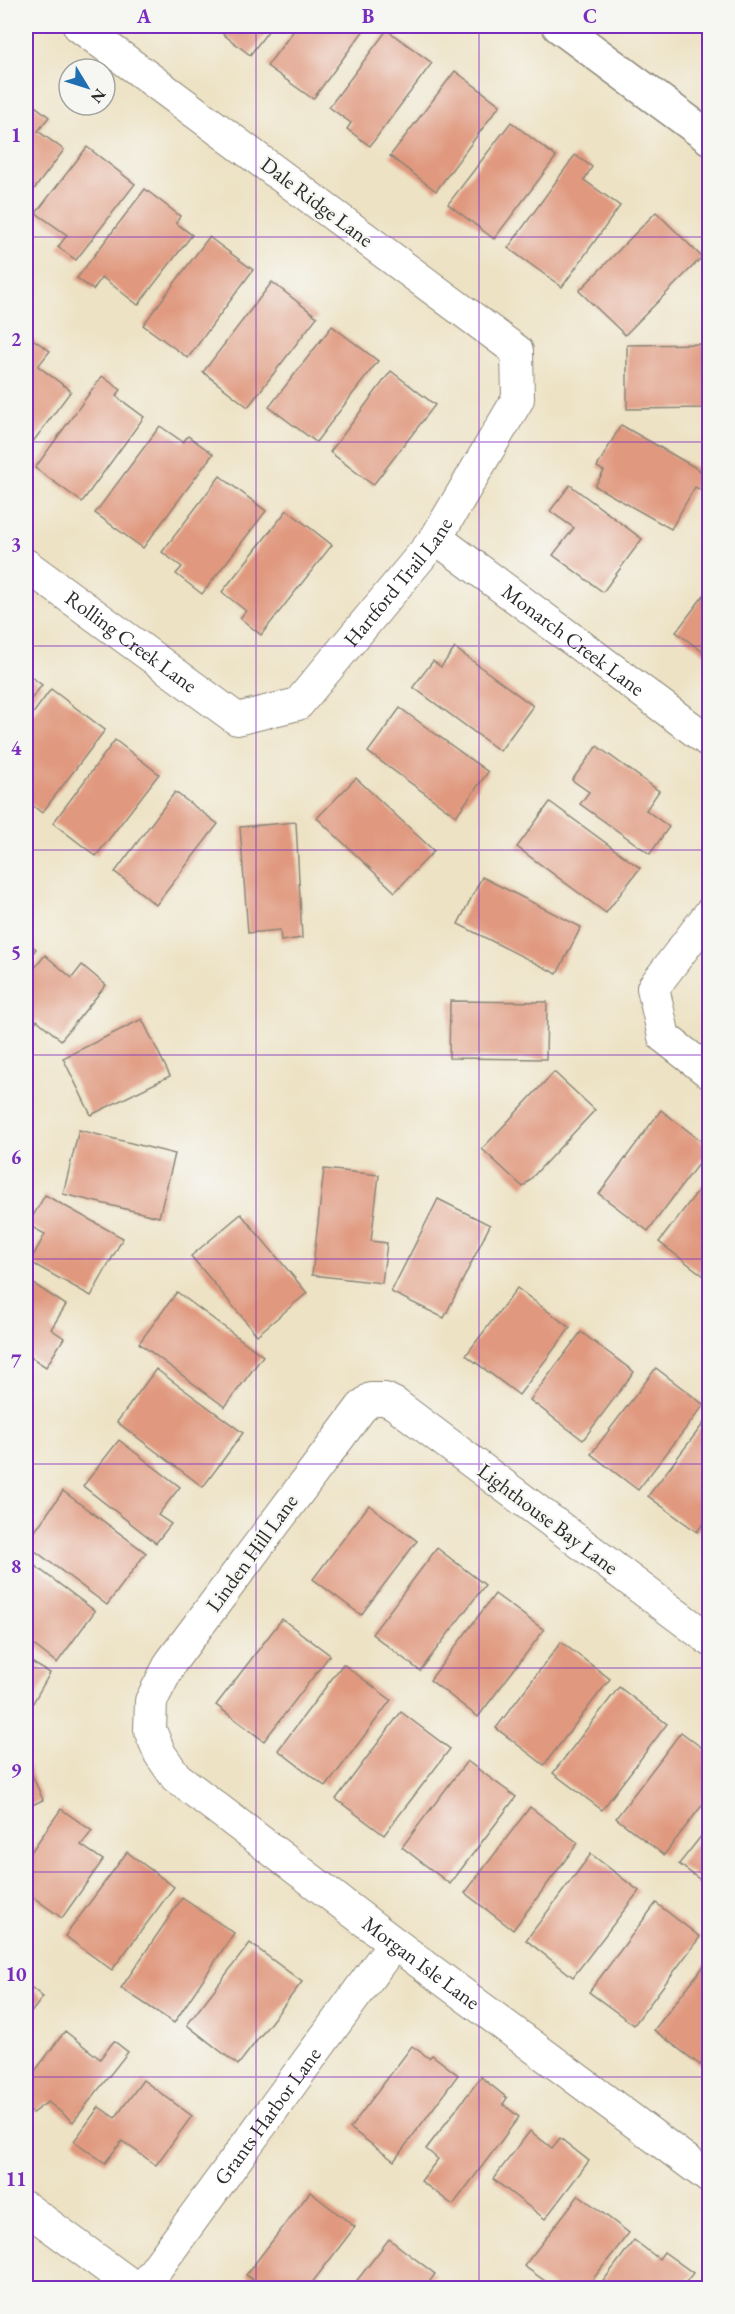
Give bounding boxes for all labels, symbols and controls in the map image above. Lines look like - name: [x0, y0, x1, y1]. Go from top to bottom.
- text: A: [136, 3, 152, 29]
- text: B: [362, 3, 374, 29]
- text: C: [583, 3, 597, 29]
- north arrow: [57, 57, 117, 117]
- text: N: [86, 84, 111, 108]
- text: 1: [11, 122, 21, 148]
- street label: Dale Ridge Lane: [256, 151, 379, 253]
- text: 2: [11, 326, 22, 352]
- street label: Hartford Trail Lane: [337, 512, 458, 652]
- text: 3: [11, 531, 21, 557]
- street label: Monarch Creek Lane: [497, 578, 650, 702]
- street label: Rolling Creek Lane: [60, 584, 203, 698]
- text: 4: [11, 735, 22, 761]
- text: 5: [11, 939, 21, 965]
- text: 6: [11, 1144, 22, 1170]
- text: 7: [11, 1348, 22, 1374]
- street label: Lighthouse Bay Lane: [473, 1457, 624, 1580]
- street label: Linden Hill Lane: [200, 1489, 303, 1617]
- text: 8: [11, 1553, 21, 1579]
- text: 9: [11, 1757, 22, 1783]
- street label: Morgan Isle Lane: [357, 1910, 486, 2015]
- text: 10: [5, 1961, 27, 1987]
- street label: Grants Harbor Lane: [208, 2041, 327, 2190]
- text: 11: [5, 2166, 27, 2192]

